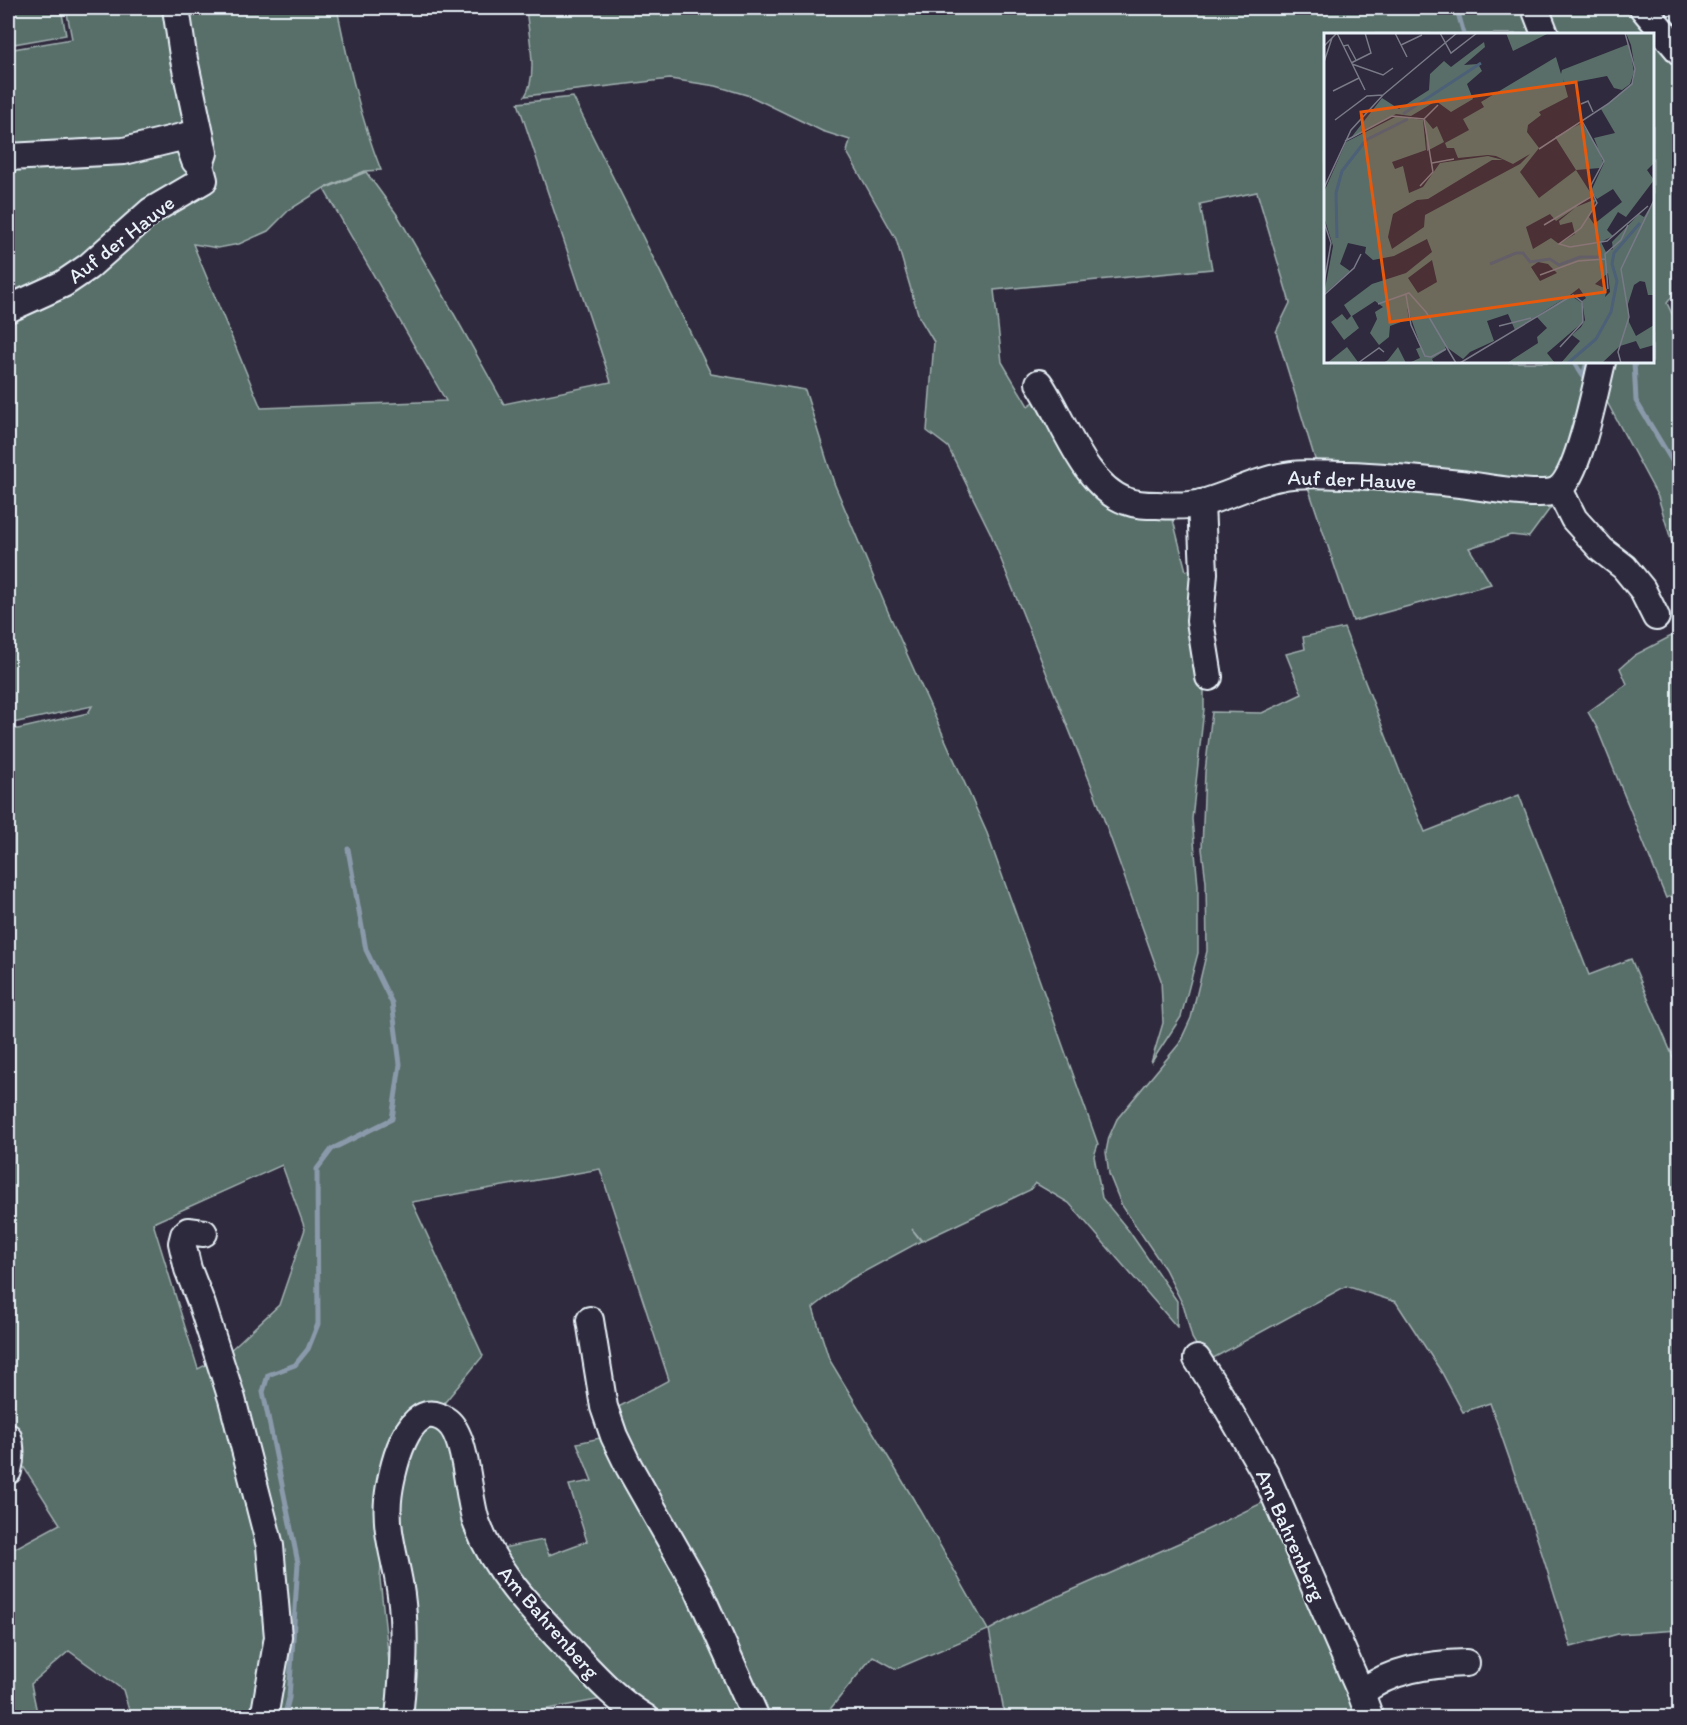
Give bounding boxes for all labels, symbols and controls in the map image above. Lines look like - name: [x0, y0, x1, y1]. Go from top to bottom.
- inset map: [1324, 33, 1654, 363]
- street label: Auf der Hauve: [63, 190, 179, 288]
- street label: Auf der Hauve: [1287, 464, 1417, 494]
- street label: Am Bahrenberg: [1251, 1465, 1331, 1605]
- street label: Am Bahrenberg: [493, 1560, 605, 1684]

